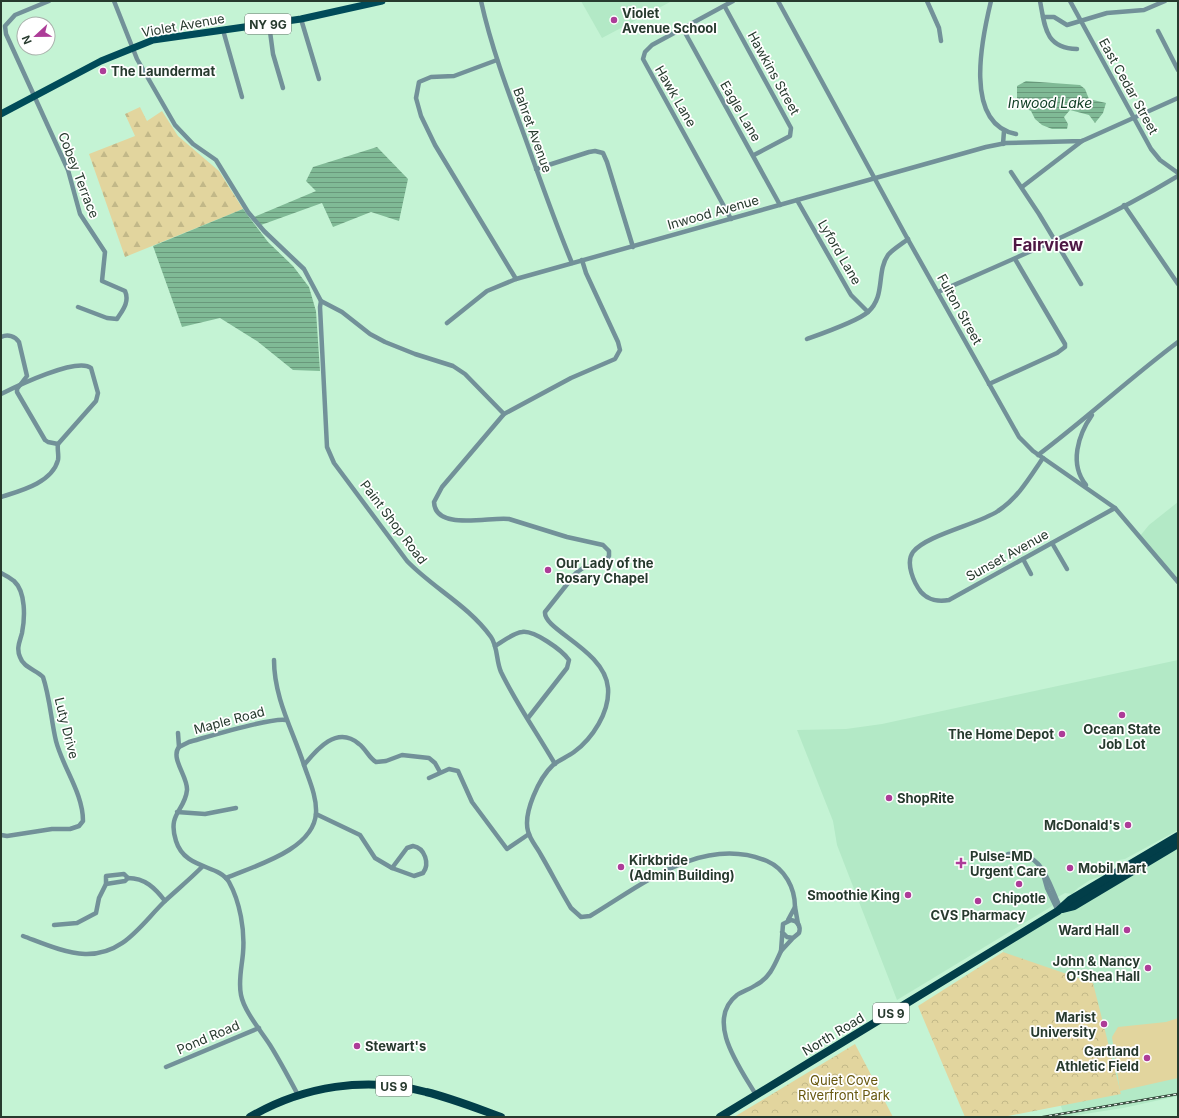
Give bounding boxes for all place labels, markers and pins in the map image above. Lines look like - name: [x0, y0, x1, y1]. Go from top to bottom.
- place label: Violet Avenue School: [622, 5, 717, 36]
- marker: Violet Avenue School: [609, 15, 619, 25]
- place label: The Laundermat: [111, 63, 215, 79]
- marker: The Laundermat: [98, 66, 108, 76]
- place label: Our Lady of the Rosary Chapel: [556, 555, 654, 586]
- marker: Our Lady of the Rosary Chapel: [543, 565, 553, 575]
- marker: Ocean State Job Lot: [1117, 710, 1127, 720]
- place label: Ocean State Job Lot: [1083, 721, 1161, 752]
- place label: The Home Depot: [948, 726, 1054, 742]
- marker: The Home Depot: [1057, 729, 1067, 739]
- place label: ShopRite: [897, 790, 954, 806]
- marker: ShopRite: [884, 793, 894, 803]
- place label: McDonald's: [1044, 817, 1120, 833]
- marker: McDonald's: [1123, 820, 1133, 830]
- place label: Pulse-MD Urgent Care: [970, 848, 1047, 879]
- place label: Kirkbride (Admin Building): [629, 852, 735, 883]
- marker: Pulse-MD Urgent Care: [955, 857, 967, 869]
- place label: Mobil Mart: [1078, 860, 1147, 876]
- marker: Kirkbride (Admin Building): [616, 862, 626, 872]
- marker: Mobil Mart: [1065, 863, 1075, 873]
- marker: Chipotle: [1014, 879, 1024, 889]
- place label: Smoothie King: [807, 887, 900, 903]
- marker: Smoothie King: [903, 890, 913, 900]
- place label: Chipotle: [992, 890, 1046, 906]
- marker: CVS Pharmacy: [973, 896, 983, 906]
- place label: CVS Pharmacy: [930, 907, 1026, 923]
- place label: Ward Hall: [1058, 922, 1119, 938]
- marker: Ward Hall: [1122, 925, 1132, 935]
- place label: John & Nancy O'Shea Hall: [1053, 953, 1140, 984]
- marker: John & Nancy O'Shea Hall: [1143, 963, 1153, 973]
- place label: Marist University: [1031, 1009, 1096, 1040]
- marker: Marist University: [1099, 1019, 1109, 1029]
- place label: Stewart's: [365, 1038, 426, 1054]
- marker: Stewart's: [352, 1041, 362, 1051]
- place label: Gartland Athletic Field: [1056, 1043, 1139, 1074]
- marker: Gartland Athletic Field: [1142, 1053, 1152, 1063]

